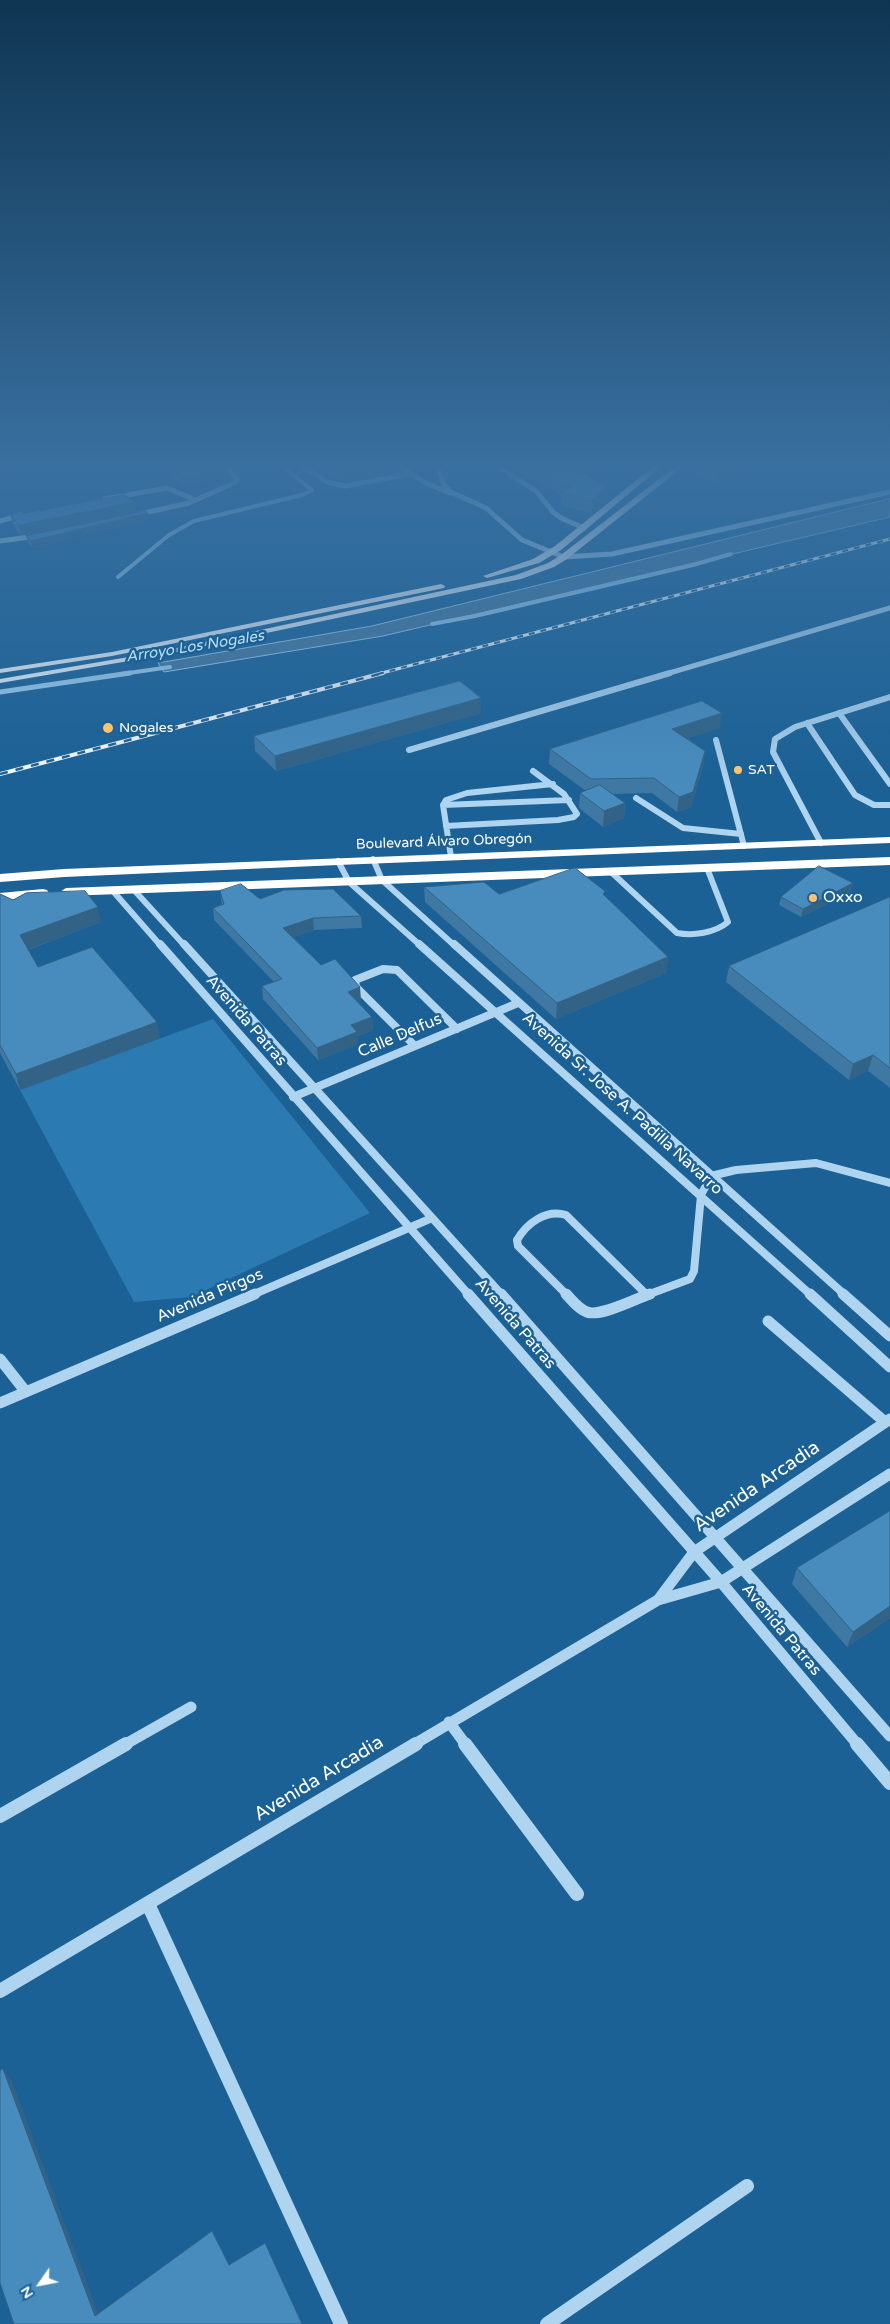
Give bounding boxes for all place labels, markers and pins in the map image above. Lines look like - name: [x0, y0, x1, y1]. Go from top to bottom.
- place label: Nogales: [119, 720, 173, 736]
- marker: Nogales: [101, 721, 115, 735]
- place label: SAT: [748, 762, 775, 778]
- marker: SAT: [732, 764, 744, 776]
- place label: Oxxo: [823, 888, 863, 908]
- marker: Oxxo: [807, 892, 819, 904]

